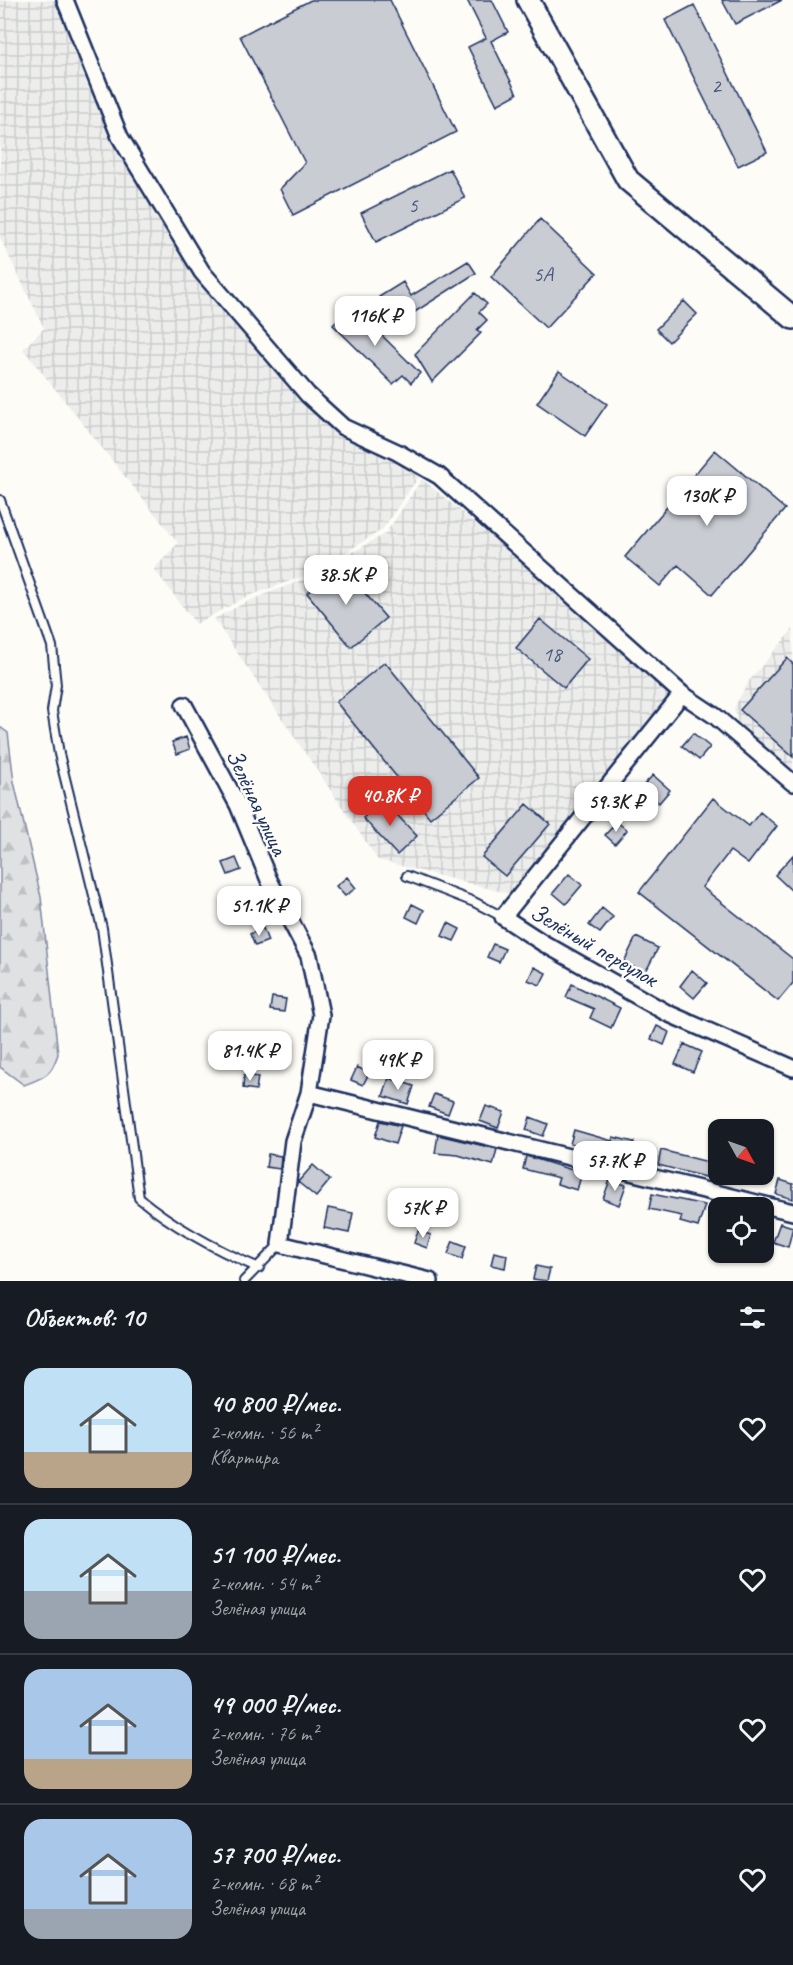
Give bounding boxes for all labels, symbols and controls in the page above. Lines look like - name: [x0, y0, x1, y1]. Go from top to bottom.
- house number: 2: [711, 73, 722, 99]
- house number: 5: [408, 192, 419, 218]
- house number: 5А: [533, 261, 554, 287]
- pin: 116K ₽: [326, 296, 424, 347]
- text: 116K ₽: [349, 303, 401, 328]
- pin: 130K ₽: [658, 476, 756, 527]
- text: 130K ₽: [681, 483, 733, 508]
- pin: 38.5K ₽: [291, 555, 401, 606]
- text: 38.5K ₽: [318, 562, 374, 587]
- house number: 18: [543, 641, 564, 667]
- street label: Зелёная улица: [219, 744, 295, 861]
- pin: 40.8K ₽: [335, 776, 445, 827]
- pin: 59.3K ₽: [561, 782, 671, 833]
- text: 40.8K ₽: [362, 783, 418, 808]
- text: 59.3K ₽: [588, 789, 644, 814]
- pin: 51.1K ₽: [204, 886, 314, 937]
- text: 51.1K ₽: [231, 893, 287, 918]
- street label: Зелёный переулок: [525, 897, 665, 995]
- pin: 81.4K ₽: [195, 1031, 305, 1082]
- text: 81.4K ₽: [222, 1038, 278, 1063]
- pin: 49K ₽: [356, 1040, 440, 1091]
- text: 49K ₽: [376, 1047, 420, 1072]
- north arrow: [708, 1119, 774, 1185]
- map controls: [708, 1119, 774, 1263]
- pin: 57.7K ₽: [560, 1141, 670, 1192]
- text: 57.7K ₽: [587, 1148, 643, 1173]
- pin: 57K ₽: [381, 1188, 465, 1239]
- text: 57K ₽: [402, 1195, 444, 1220]
- button: locate: [708, 1197, 774, 1263]
- text: Объектов: 10: [24, 1301, 144, 1334]
- icon: filters: [736, 1301, 769, 1334]
- text: 40 800 ₽/мес.: [210, 1387, 341, 1420]
- icon: home: [72, 1392, 144, 1464]
- icon: heart: [736, 1412, 769, 1445]
- text: 2-комн. · 56 m²: [210, 1420, 318, 1445]
- text: Квартира: [210, 1445, 278, 1470]
- text: 51 100 ₽/мес.: [210, 1538, 341, 1571]
- icon: home: [72, 1543, 144, 1615]
- icon: heart: [736, 1563, 769, 1596]
- text: 2-комн. · 54 m²: [210, 1571, 318, 1596]
- text: Зелёная улица: [210, 1596, 305, 1621]
- text: 49 000 ₽/мес.: [210, 1688, 341, 1721]
- icon: home: [72, 1693, 144, 1765]
- icon: heart: [736, 1713, 769, 1746]
- text: 2-комн. · 76 m²: [210, 1721, 318, 1746]
- text: Зелёная улица: [210, 1746, 305, 1771]
- text: 57 700 ₽/мес.: [210, 1838, 340, 1871]
- icon: home: [72, 1843, 144, 1915]
- icon: heart: [736, 1863, 769, 1896]
- text: 2-комн. · 68 m²: [210, 1871, 318, 1896]
- text: Зелёная улица: [210, 1896, 305, 1921]

